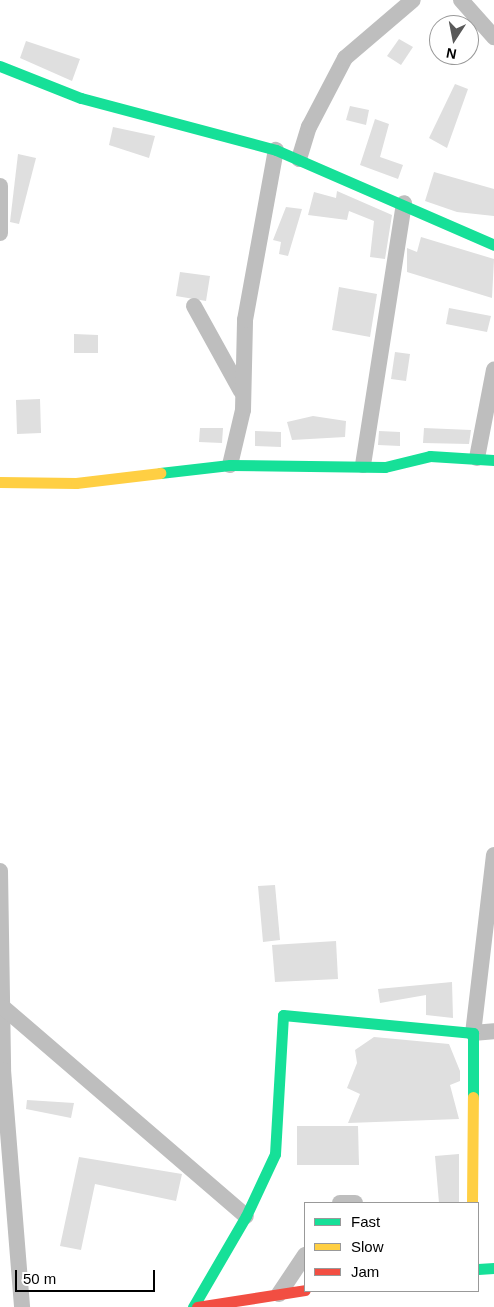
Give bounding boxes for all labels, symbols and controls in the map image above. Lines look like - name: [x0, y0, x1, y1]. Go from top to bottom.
- north arrow: [429, 15, 479, 65]
- text: N: [445, 45, 458, 63]
- legend: [304, 1202, 479, 1292]
- text: Fast: [351, 1213, 380, 1230]
- text: Slow: [351, 1238, 384, 1255]
- scale bar: [18, 1260, 158, 1292]
- text: Jam: [351, 1263, 379, 1280]
- text: 50 m: [23, 1270, 56, 1287]

